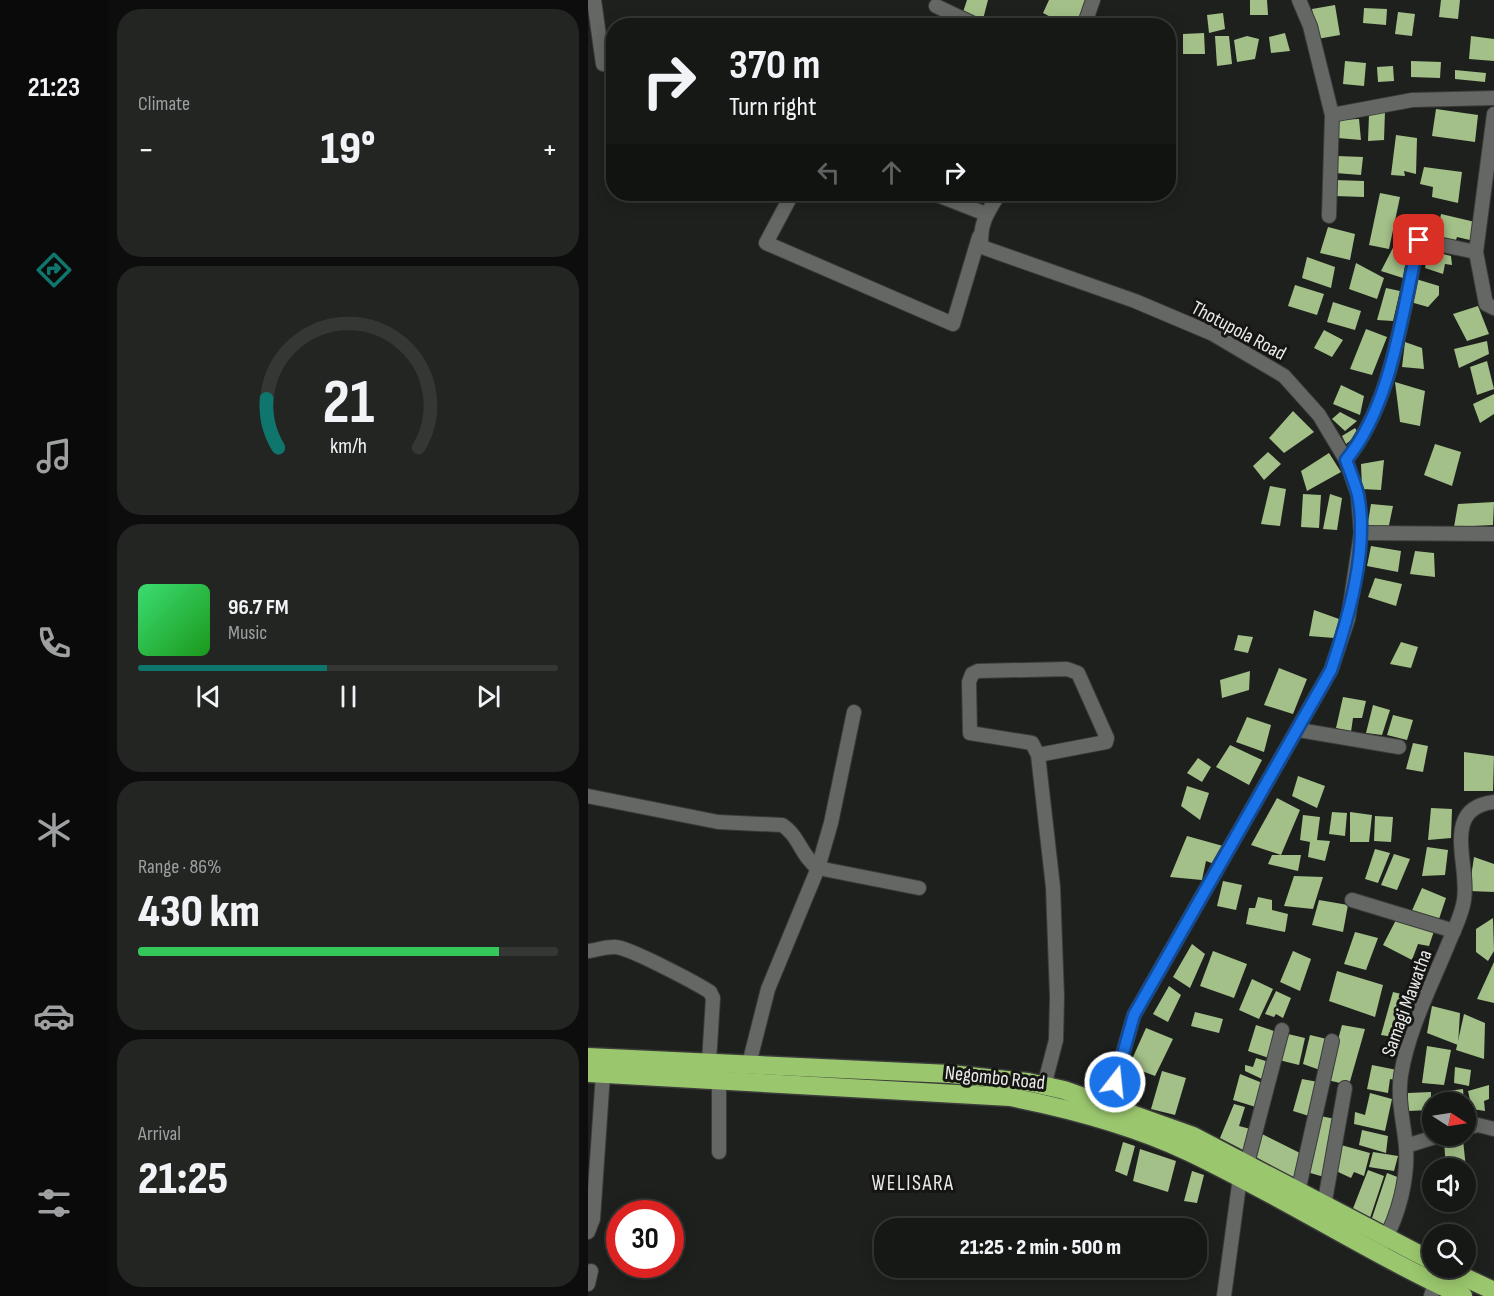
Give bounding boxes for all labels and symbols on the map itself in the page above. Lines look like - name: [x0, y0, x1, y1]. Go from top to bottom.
- pin: [1393, 214, 1444, 265]
- street label: Thotupola Road: [1187, 296, 1290, 366]
- street label: Samagi Mawatha: [1376, 947, 1437, 1060]
- position arrow: [1083, 1050, 1147, 1114]
- street label: Negombo Road: [944, 1061, 1046, 1095]
- north arrow: [1422, 1092, 1476, 1146]
- district label: WELISARA: [872, 1171, 954, 1196]
- speed limit sign: 30: [606, 1200, 684, 1278]

